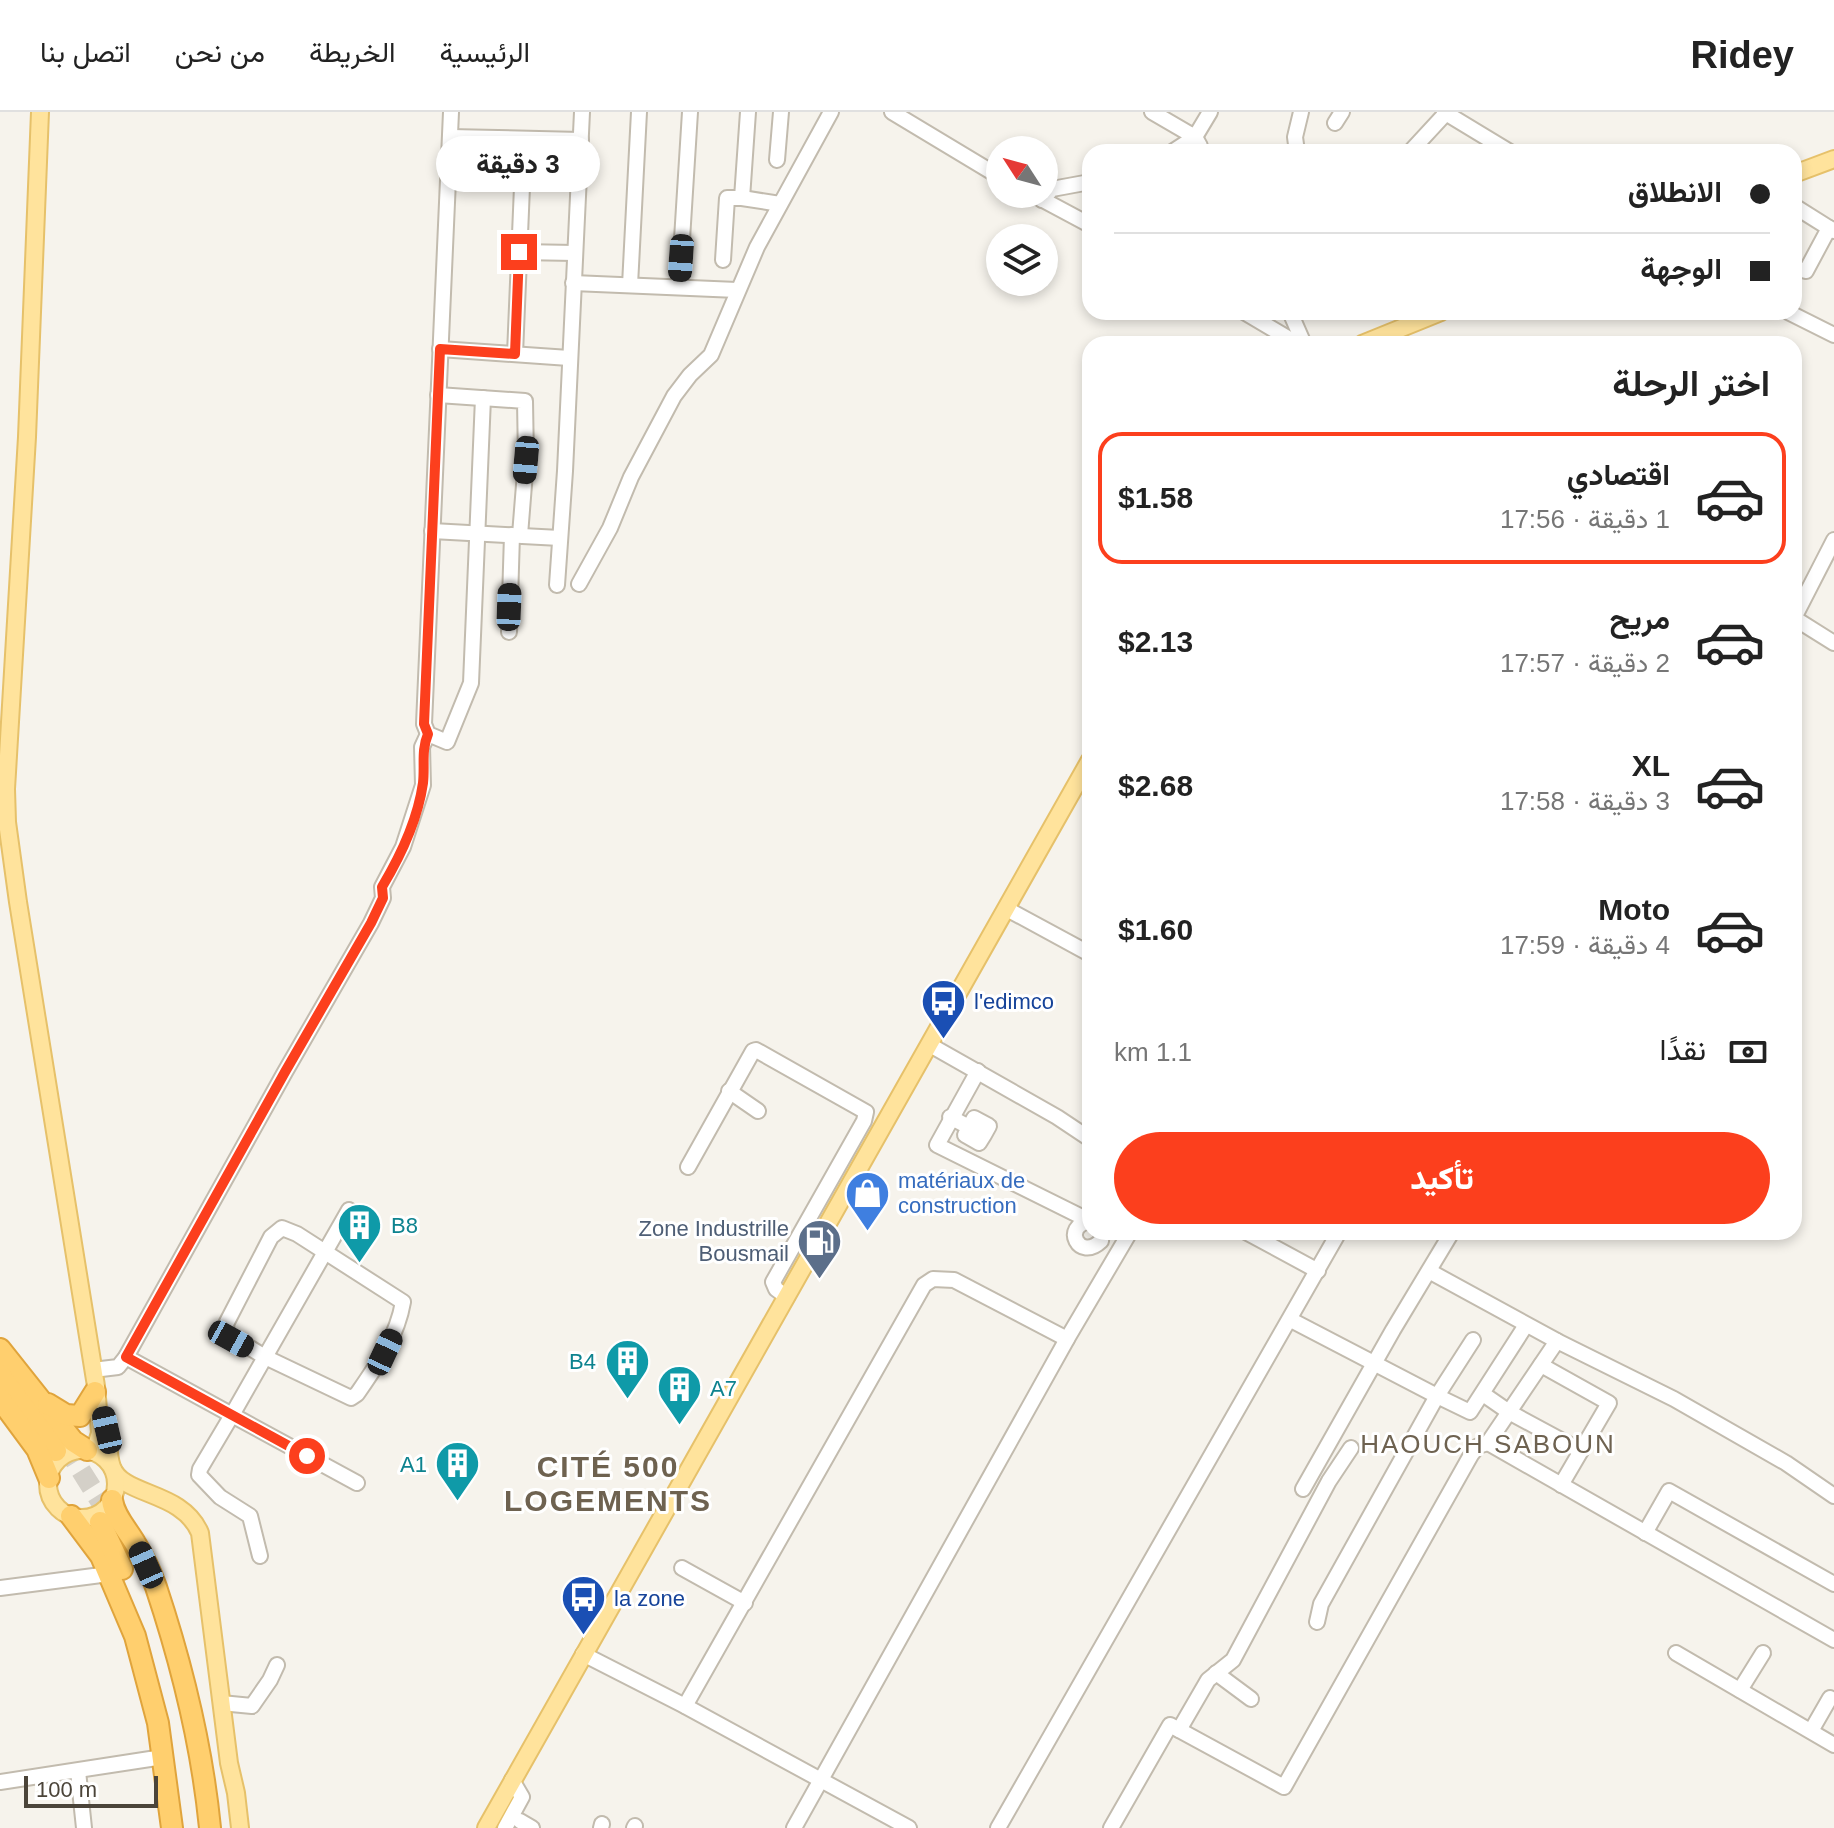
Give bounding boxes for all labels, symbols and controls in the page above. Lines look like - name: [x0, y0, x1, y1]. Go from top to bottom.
- text: Ridey: [1691, 34, 1794, 76]
- text: اتصل بنا: [40, 37, 131, 68]
- text: من نحن: [175, 37, 265, 68]
- text: الخريطة: [309, 37, 396, 68]
- text: الرئيسية: [440, 37, 530, 68]
- callout: 3 دقيقة: [437, 136, 601, 192]
- north arrow: [986, 136, 1058, 208]
- map controls: [986, 136, 1058, 296]
- text: 3 دقيقة: [476, 149, 560, 179]
- text: الانطلاق: [1628, 175, 1722, 208]
- button: layers: [986, 224, 1058, 296]
- car: [667, 233, 695, 283]
- route end: [501, 234, 537, 270]
- text: الوجهة: [1640, 252, 1722, 285]
- text: اختر الرحلة: [1612, 363, 1770, 404]
- car: [512, 435, 540, 485]
- text: اقتصادي: [1567, 458, 1670, 491]
- icon: car: [1694, 462, 1766, 534]
- text: $1.58: [1118, 481, 1193, 514]
- text: 1 دقيقة · 17:56: [1500, 504, 1670, 534]
- car: [496, 583, 522, 631]
- text: مريح: [1610, 602, 1670, 635]
- icon: car: [1694, 606, 1766, 678]
- text: $2.13: [1118, 625, 1193, 658]
- text: 2 دقيقة · 17:57: [1500, 648, 1670, 678]
- text: XL: [1632, 749, 1670, 782]
- icon: car: [1694, 750, 1766, 822]
- text: $2.68: [1118, 769, 1193, 802]
- text: 3 دقيقة · 17:58: [1500, 786, 1670, 816]
- text: Moto: [1598, 893, 1670, 926]
- icon: car: [1694, 894, 1766, 966]
- text: $1.60: [1118, 913, 1193, 946]
- text: 4 دقيقة · 17:59: [1500, 930, 1670, 960]
- bus stop icon: l'edimco: [919, 977, 967, 1040]
- place label: l'edimco: [974, 989, 1054, 1014]
- icon: cash: [1726, 1030, 1770, 1074]
- text: نقدًا: [1660, 1033, 1706, 1066]
- text: 1.1 km: [1114, 1037, 1192, 1067]
- button: تأكيد: [1114, 1132, 1770, 1224]
- place label: matériaux de construction: [898, 1168, 1025, 1218]
- shop icon: matériaux de construction: [843, 1169, 891, 1232]
- building icon: B8: [336, 1201, 384, 1264]
- place label: B8: [391, 1213, 418, 1238]
- place label: Zone Industrille Bousmail: [639, 1216, 789, 1266]
- fuel station icon: Zone Industrille Bousmail: [796, 1217, 844, 1280]
- car: [204, 1317, 258, 1361]
- car: [364, 1325, 406, 1379]
- building icon: B4: [603, 1337, 651, 1400]
- place label: B4: [569, 1349, 596, 1374]
- building icon: A7: [655, 1364, 703, 1427]
- place label: A7: [710, 1376, 737, 1401]
- car: [90, 1404, 124, 1456]
- district label: HAOUCH SABOUN: [1360, 1429, 1616, 1459]
- route start: [289, 1438, 325, 1474]
- building icon: A1: [434, 1440, 482, 1503]
- district label: CITÉ 500 LOGEMENTS: [504, 1450, 712, 1517]
- place label: A1: [400, 1452, 427, 1477]
- car: [125, 1538, 167, 1592]
- bus stop icon: la zone: [559, 1574, 607, 1637]
- place label: la zone: [614, 1586, 685, 1611]
- scale bar: [24, 1772, 158, 1808]
- text: 100 m: [36, 1777, 97, 1802]

